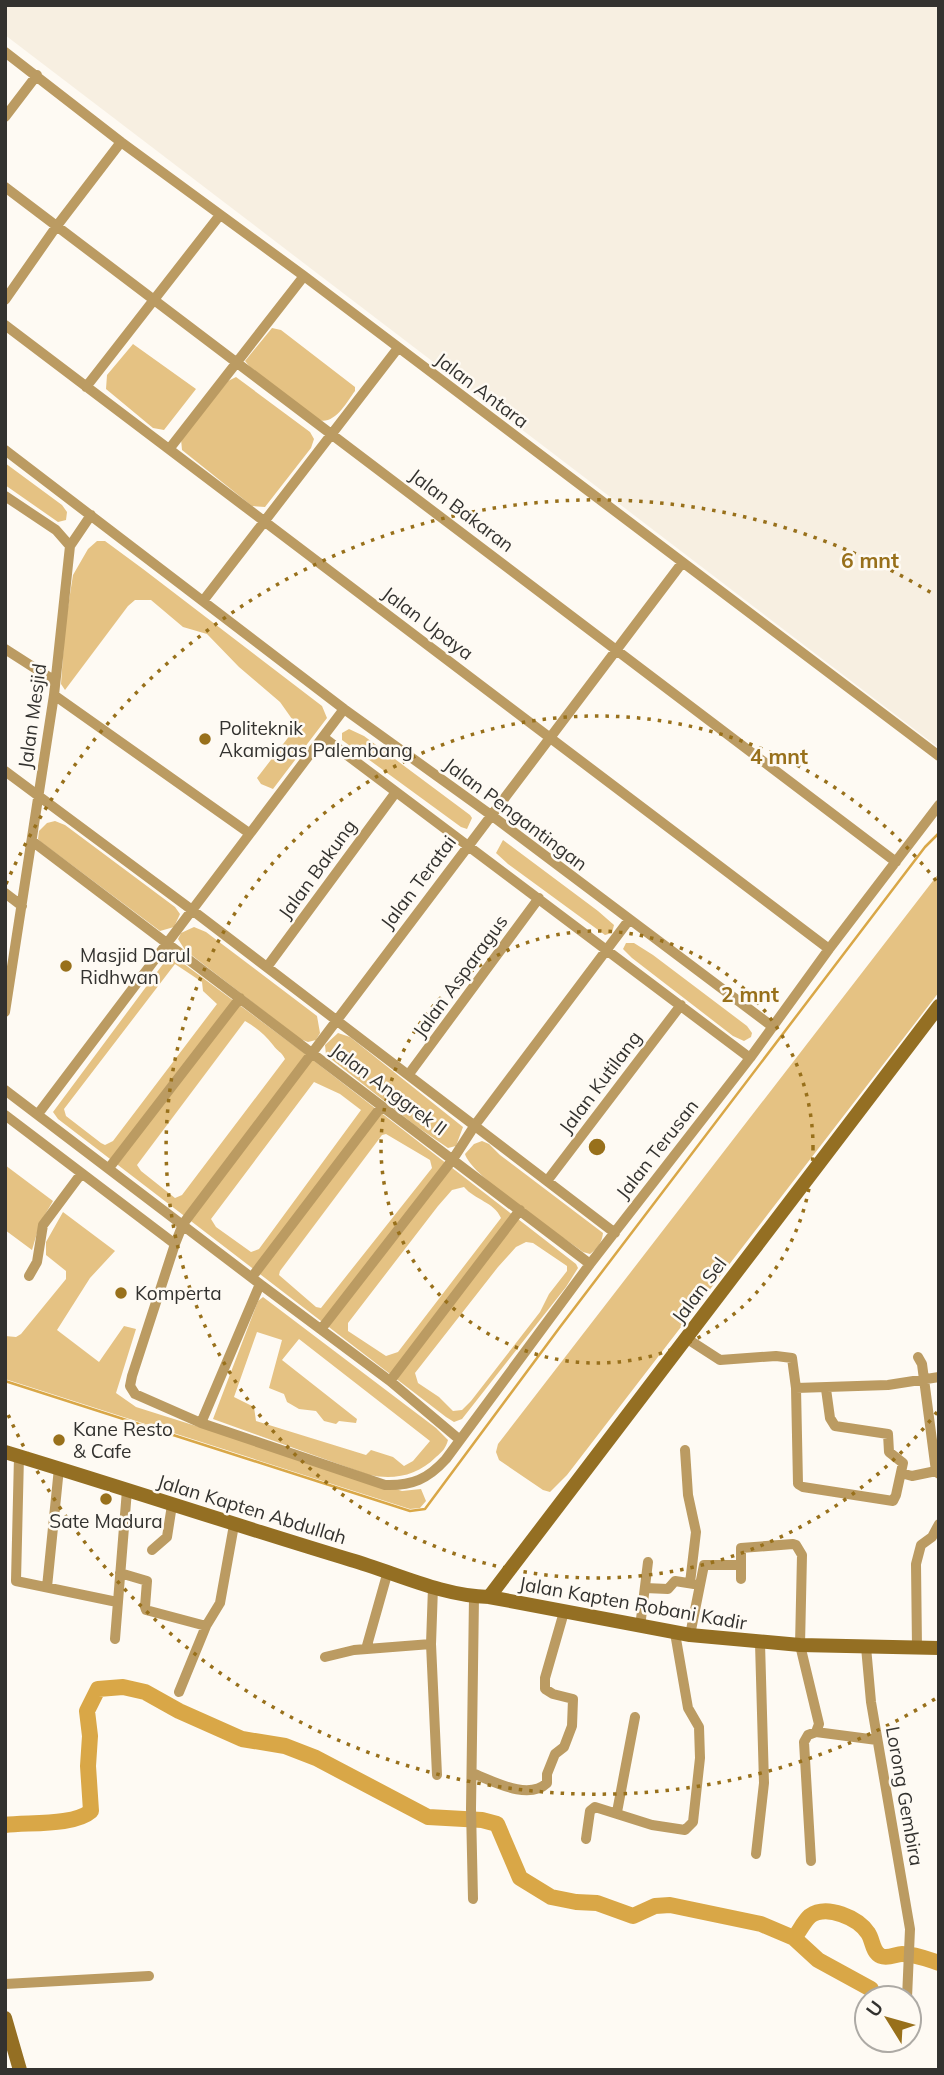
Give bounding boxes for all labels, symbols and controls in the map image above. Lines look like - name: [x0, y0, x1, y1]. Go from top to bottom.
- street label: Jalan Antara: [430, 347, 534, 433]
- street label: Jalan Bakaran: [405, 463, 519, 557]
- text: 6 mnt: [841, 547, 899, 573]
- street label: Jalan Upaya: [378, 581, 478, 665]
- street label: Jalan Mesjid: [13, 662, 51, 770]
- place label: Politeknik Akamigas Palembang: [219, 716, 413, 762]
- marker: Politeknik Akamigas Palembang: [197, 731, 213, 747]
- text: 4 mnt: [750, 743, 808, 769]
- street label: Jalan Pengantingan: [440, 752, 592, 876]
- street label: Jalan Bakung: [273, 814, 361, 924]
- street label: Jalan Teratai: [375, 831, 461, 933]
- street label: Jalan Asparagus: [407, 910, 513, 1042]
- place label: Masjid Darul Ridhwan: [80, 943, 191, 989]
- marker: Masjid Darul Ridhwan: [58, 958, 74, 974]
- text: 2 mnt: [721, 981, 779, 1007]
- street label: Jalan Kutilang: [554, 1026, 646, 1138]
- street label: Jalan Anggrek II: [326, 1037, 452, 1141]
- street label: Jalan Terusan: [611, 1094, 703, 1204]
- centre of rings: [585, 1135, 609, 1159]
- street label: Jalan Sel: [666, 1252, 732, 1328]
- place label: Komperta: [135, 1281, 222, 1305]
- marker: Komperta: [113, 1285, 129, 1301]
- place label: Kane Resto & Cafe: [73, 1417, 173, 1463]
- marker: Kane Resto & Cafe: [51, 1432, 67, 1448]
- street label: Jalan Kapten Abdullah: [154, 1469, 350, 1549]
- marker: Sate Madura: [98, 1491, 114, 1507]
- place label: Sate Madura: [49, 1509, 163, 1533]
- street label: Jalan Kapten Robani Kadir: [517, 1571, 749, 1635]
- street label: Lorong Gembira: [881, 1724, 929, 1868]
- north arrow: [853, 1984, 923, 2054]
- text: U: [861, 1996, 888, 2022]

